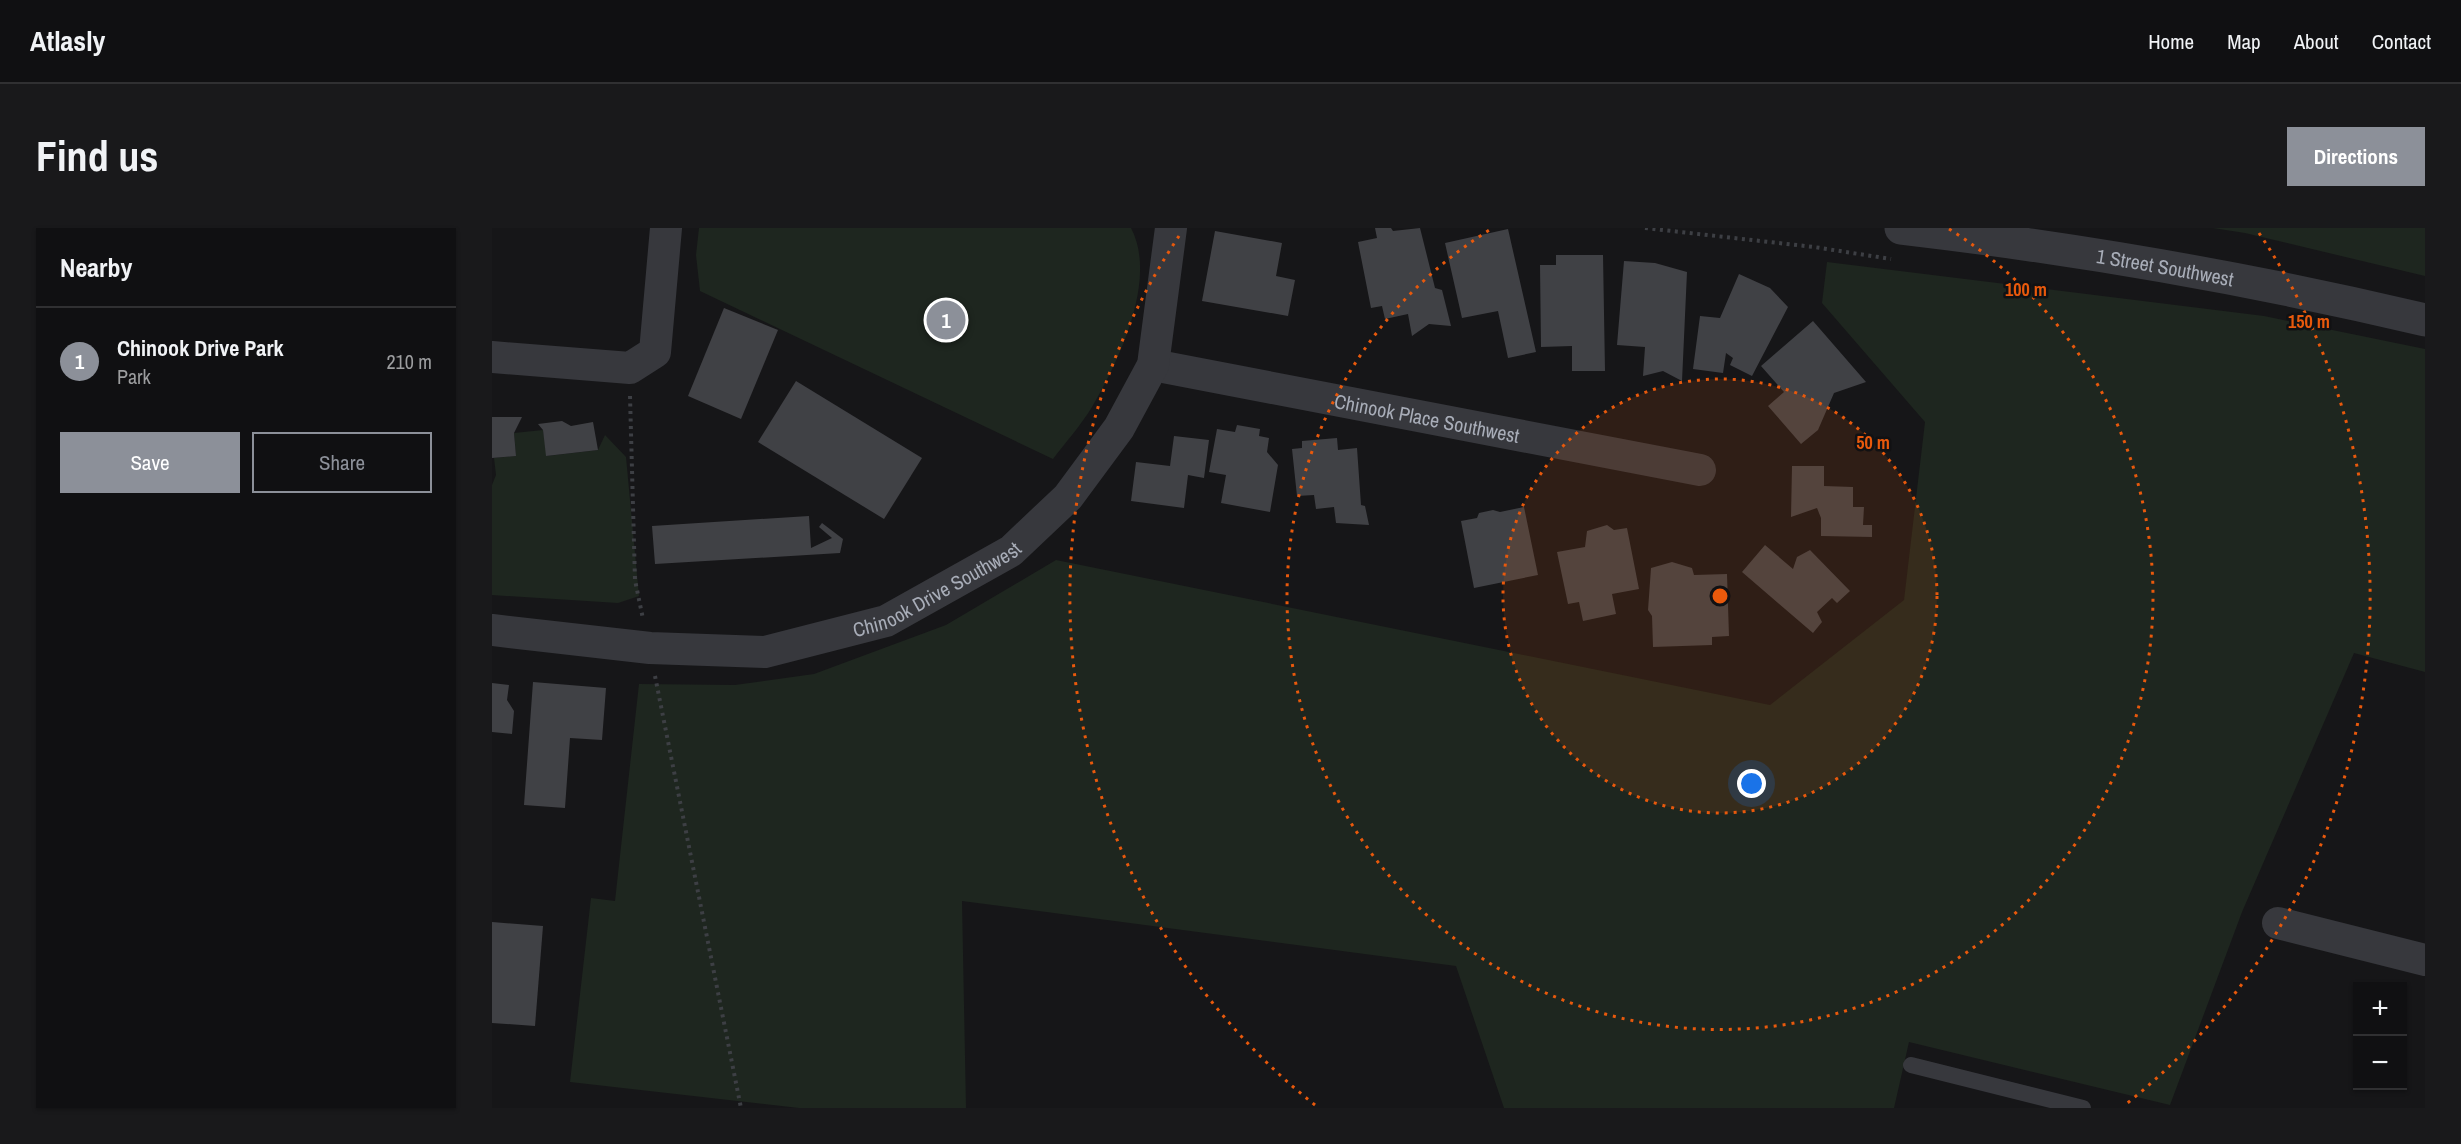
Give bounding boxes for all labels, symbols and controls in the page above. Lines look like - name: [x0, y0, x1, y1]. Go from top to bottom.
- text: Atlasly: [30, 22, 105, 60]
- text: Home: [2148, 27, 2194, 56]
- text: Map: [2227, 27, 2261, 56]
- text: About: [2294, 27, 2339, 56]
- text: Contact: [2372, 27, 2431, 56]
- button: Directions: [2287, 127, 2425, 186]
- text: Find us: [36, 128, 158, 184]
- street label: 1 Street Southwest: [2095, 242, 2236, 292]
- text: Nearby: [60, 250, 132, 285]
- text: 100 m: [2005, 277, 2047, 302]
- pin: 1: [926, 298, 966, 343]
- text: 150 m: [2288, 309, 2330, 334]
- text: Chinook Drive Park: [117, 333, 283, 363]
- text: 1: [75, 348, 84, 375]
- text: 210 m: [386, 348, 432, 375]
- text: Park: [117, 363, 151, 390]
- street label: Chinook Place Southwest: [1332, 387, 1522, 449]
- text: 50 m: [1856, 430, 1890, 455]
- button: Save: [60, 432, 240, 493]
- button: Share: [252, 432, 432, 493]
- street label: Chinook Drive Southwest: [850, 535, 1027, 643]
- centre of rings: [1710, 586, 1730, 606]
- your location: [1737, 769, 1766, 798]
- map controls: [2353, 982, 2407, 1090]
- button: +: [2353, 982, 2407, 1036]
- button: −: [2353, 1036, 2407, 1090]

